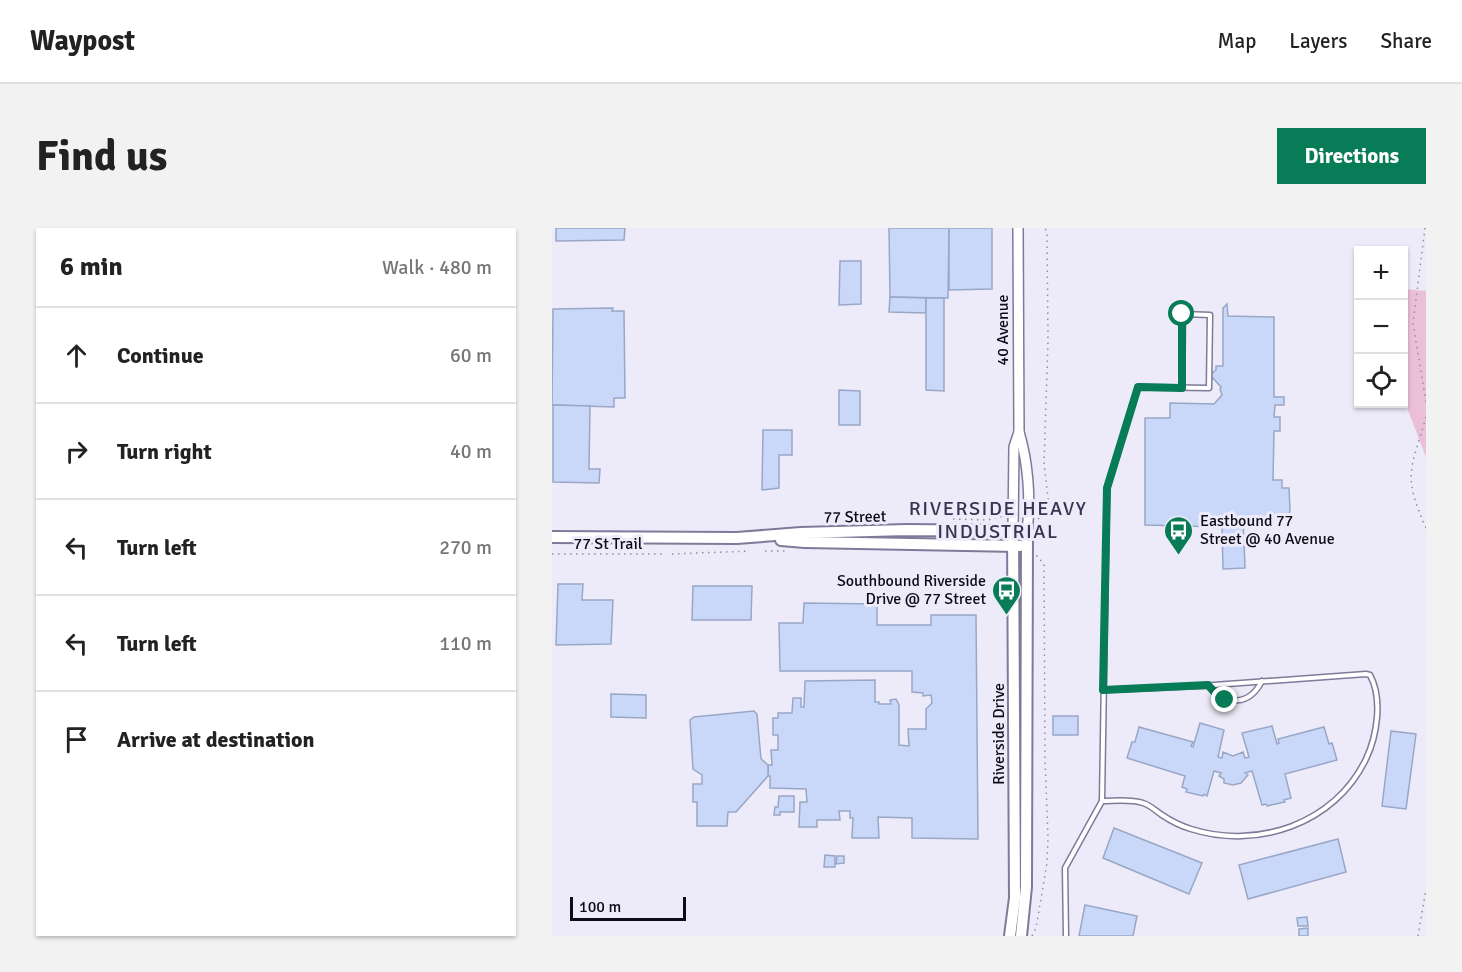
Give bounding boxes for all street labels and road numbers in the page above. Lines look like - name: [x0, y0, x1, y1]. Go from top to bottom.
- street label: 40 Avenue: [993, 295, 1013, 365]
- street label: 77 Street: [824, 506, 887, 528]
- street label: 77 St Trail: [574, 534, 643, 554]
- street label: Riverside Drive: [989, 683, 1009, 785]

